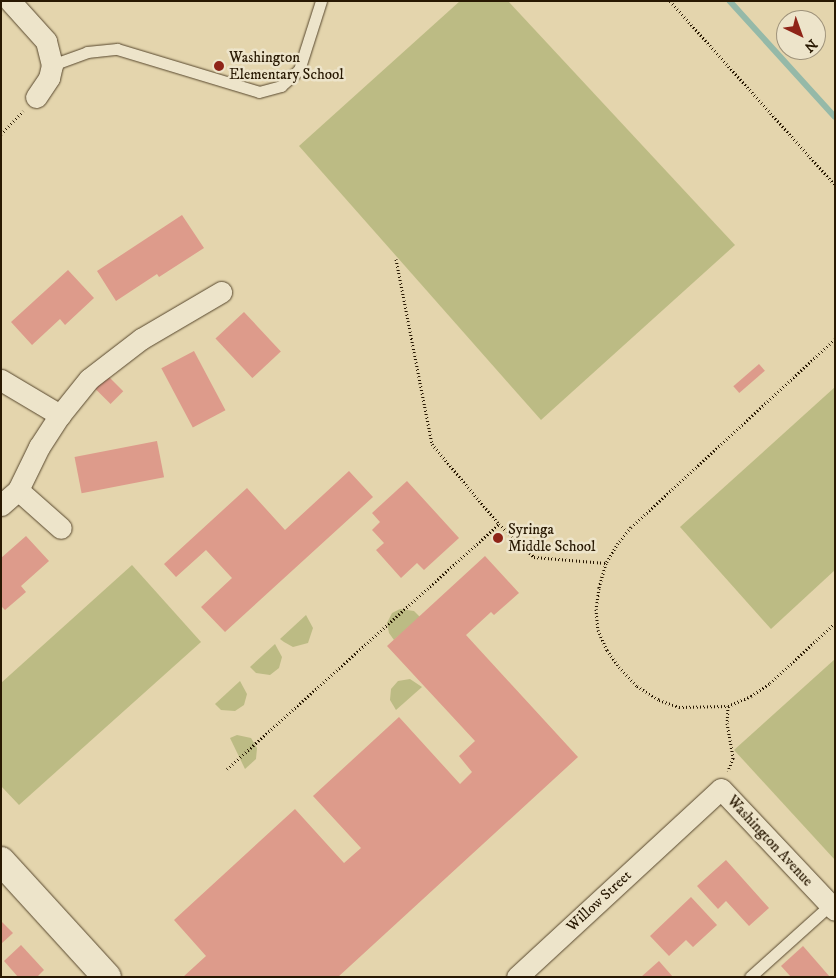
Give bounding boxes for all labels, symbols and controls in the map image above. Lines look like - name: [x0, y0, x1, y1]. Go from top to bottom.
- north arrow: [776, 10, 826, 60]
- text: N: [800, 35, 821, 56]
- place label: Washington Elementary School: [229, 48, 344, 83]
- marker: Washington Elementary School: [213, 60, 225, 72]
- place label: Syringa Middle School: [508, 520, 596, 555]
- marker: Syringa Middle School: [492, 532, 504, 544]
- street label: Washington Avenue: [723, 792, 817, 890]
- street label: Willow Street: [563, 866, 635, 936]

